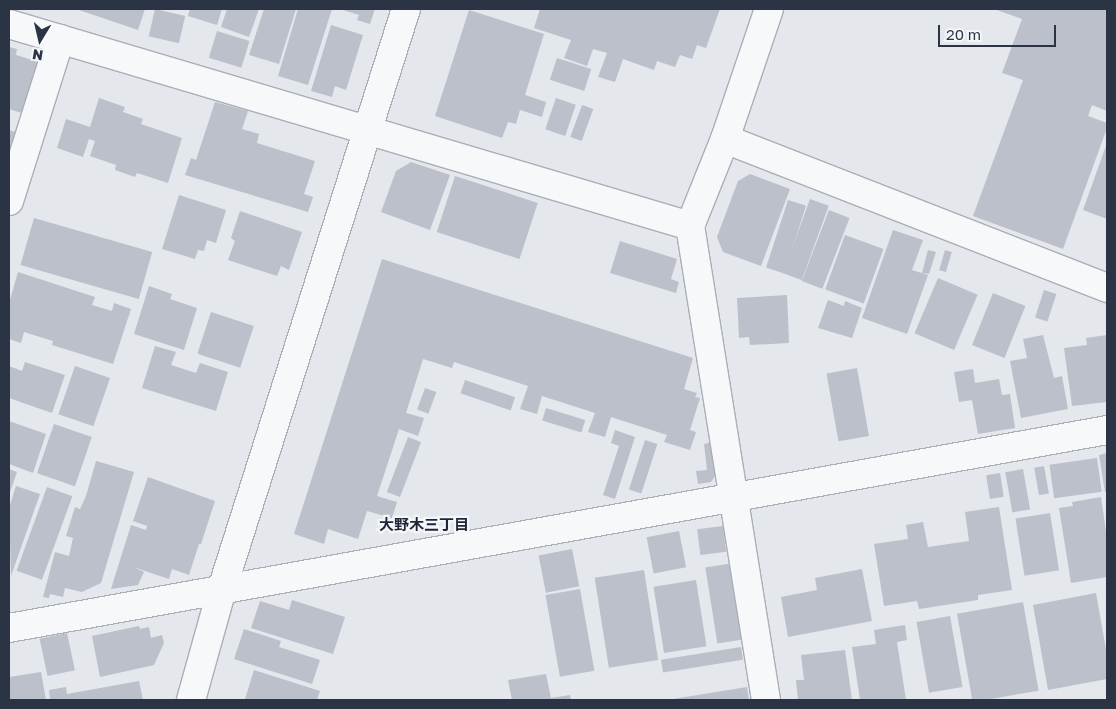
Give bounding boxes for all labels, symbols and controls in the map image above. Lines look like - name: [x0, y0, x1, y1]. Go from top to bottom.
- north arrow: [15, 15, 65, 65]
- scale bar: [941, 15, 1058, 47]
- text: 20 m: [946, 25, 981, 43]
- text: N: [31, 46, 44, 65]
- district label: 大野木三丁目: [379, 516, 469, 534]

